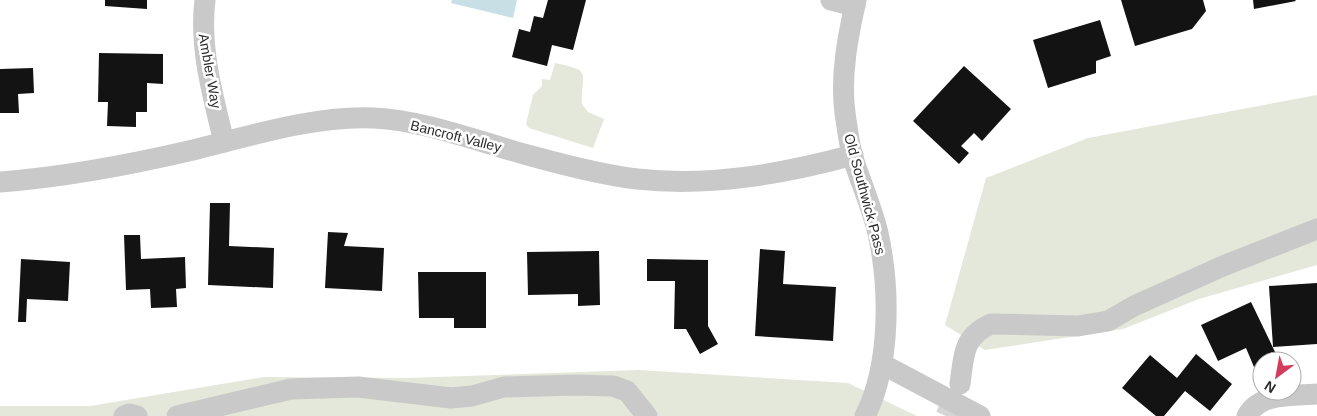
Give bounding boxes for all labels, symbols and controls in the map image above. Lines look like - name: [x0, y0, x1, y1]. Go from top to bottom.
- street label: Ambler Way: [196, 32, 224, 110]
- street label: Bancroft Valley: [409, 117, 503, 155]
- street label: Old Southwick Pass: [841, 132, 889, 256]
- north arrow: [1252, 351, 1302, 401]
- text: N: [1262, 378, 1279, 396]

